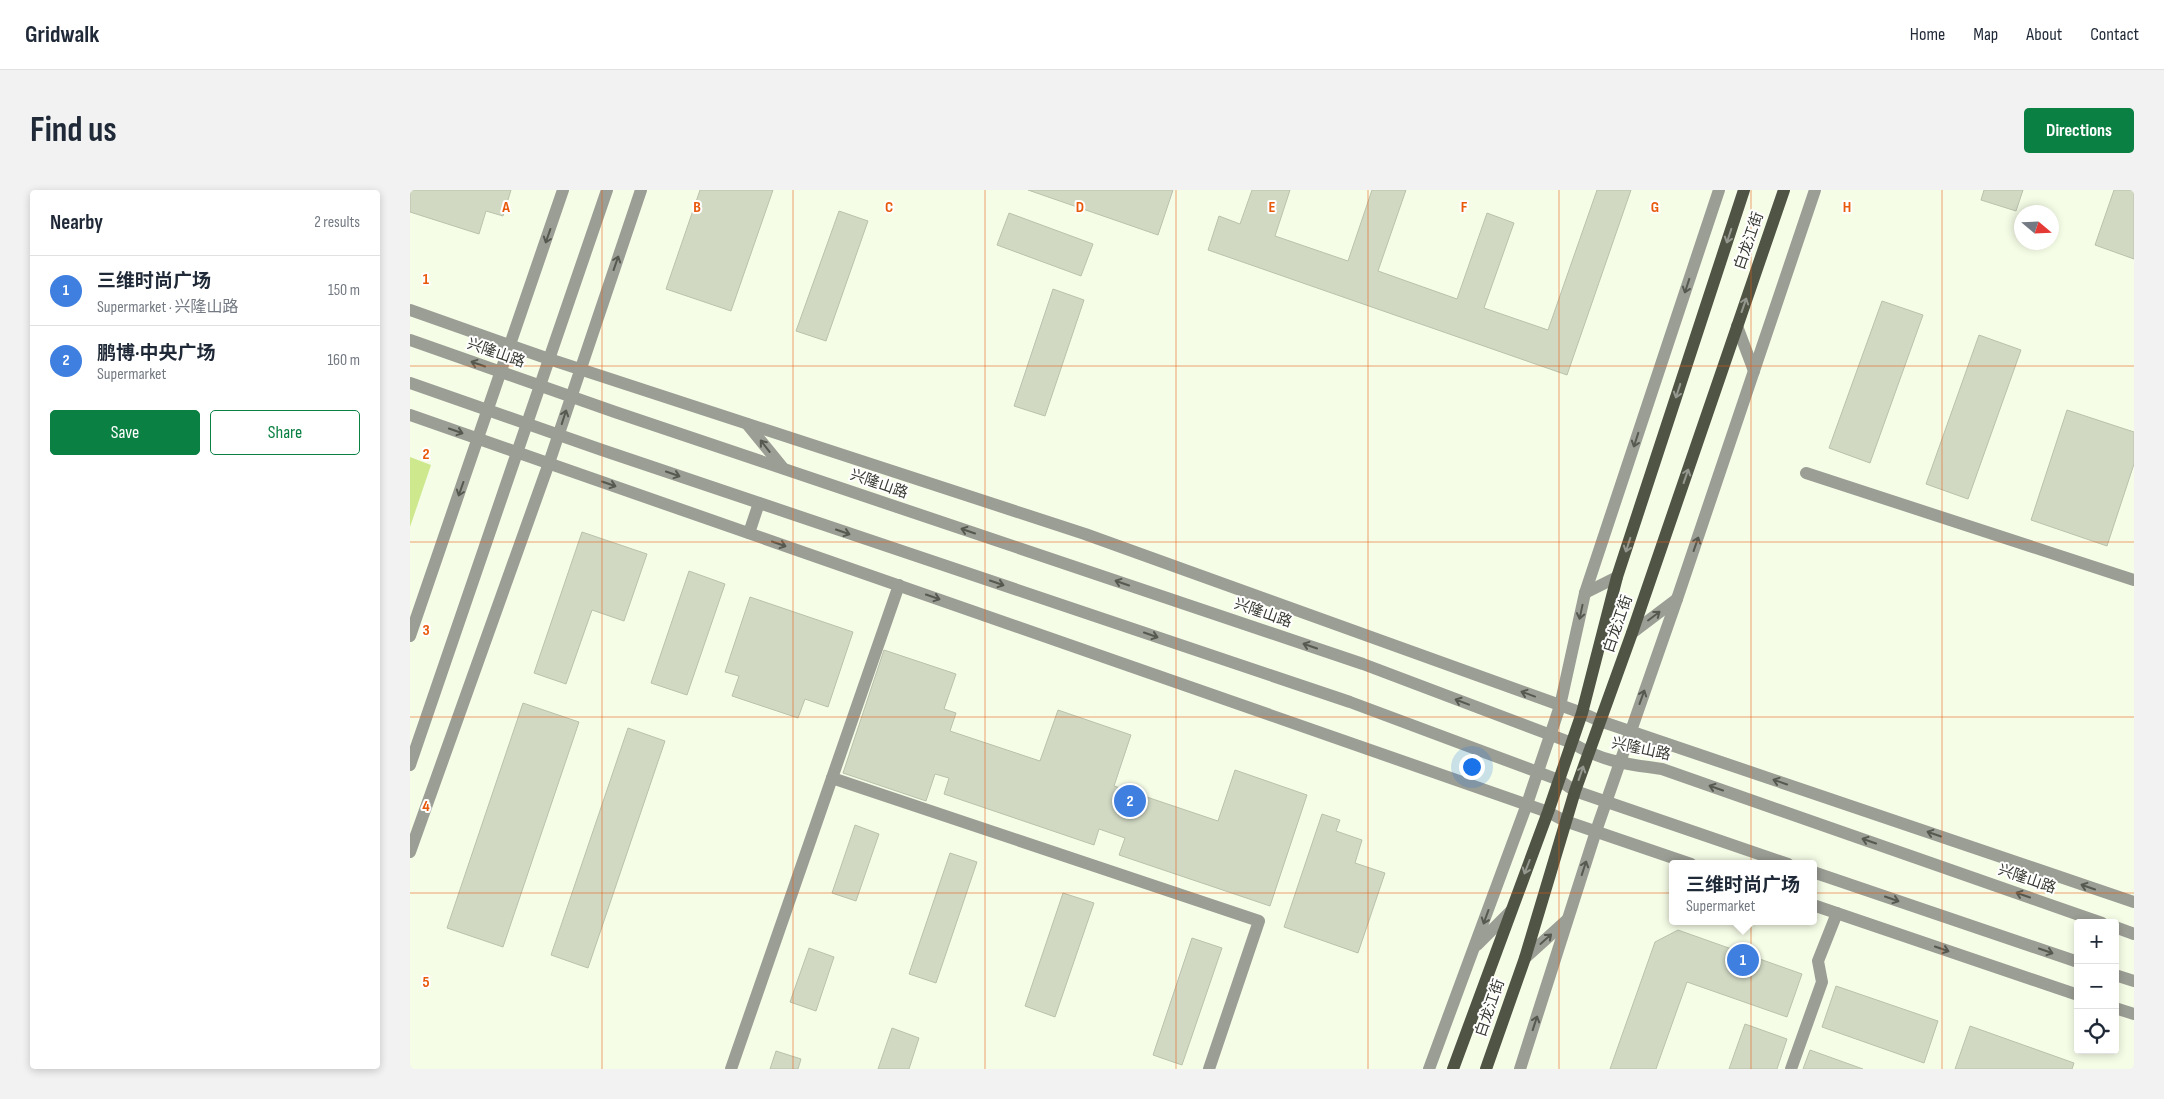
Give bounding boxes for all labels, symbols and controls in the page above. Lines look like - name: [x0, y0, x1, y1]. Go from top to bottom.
- text: Gridwalk: [25, 20, 99, 49]
- text: Home: [1910, 24, 1945, 45]
- text: Map: [1973, 24, 1998, 45]
- text: About: [2026, 24, 2062, 45]
- text: Contact: [2090, 24, 2139, 45]
- button: Directions: [2024, 108, 2134, 153]
- text: Find us: [30, 109, 117, 152]
- text: A: [501, 198, 510, 217]
- text: B: [693, 198, 701, 217]
- text: C: [885, 198, 893, 217]
- text: D: [1076, 198, 1084, 217]
- text: E: [1269, 198, 1276, 217]
- text: F: [1461, 198, 1468, 217]
- text: G: [1651, 198, 1659, 217]
- text: H: [1843, 198, 1851, 217]
- north arrow: [2014, 205, 2059, 250]
- text: Nearby: [50, 210, 103, 235]
- street label: 白龙江街: [1730, 210, 1768, 272]
- text: 2 results: [314, 213, 360, 232]
- one-way arrow: [542, 228, 552, 244]
- one-way arrow: [1724, 228, 1733, 244]
- one-way arrow: [612, 255, 621, 271]
- text: 三维时尚广场: [97, 270, 211, 293]
- text: 1: [423, 270, 430, 289]
- one-way arrow: [1682, 278, 1691, 293]
- text: 1: [63, 281, 69, 300]
- text: 150 m: [328, 281, 360, 300]
- text: Supermarket · 兴隆山路: [97, 298, 239, 317]
- one-way arrow: [1740, 298, 1749, 314]
- street label: 兴隆山路: [465, 334, 527, 372]
- text: 鹏博·中央广场: [97, 342, 216, 365]
- text: 2: [62, 351, 70, 370]
- text: 160 m: [327, 351, 360, 370]
- one-way arrow: [470, 359, 486, 368]
- text: Supermarket: [97, 365, 166, 384]
- one-way arrow: [1673, 382, 1683, 398]
- one-way arrow: [560, 409, 570, 425]
- button: Save: [50, 410, 200, 455]
- button: Share: [210, 410, 360, 455]
- one-way arrow: [448, 427, 463, 436]
- one-way arrow: [1631, 432, 1640, 448]
- one-way arrow: [759, 440, 770, 453]
- text: 2: [422, 445, 430, 464]
- street label: 兴隆山路: [848, 465, 910, 503]
- one-way arrow: [1682, 468, 1691, 484]
- one-way arrow: [664, 470, 680, 479]
- one-way arrow: [601, 480, 617, 489]
- one-way arrow: [455, 481, 465, 497]
- one-way arrow: [961, 526, 977, 535]
- one-way arrow: [835, 527, 851, 537]
- one-way arrow: [1691, 536, 1701, 552]
- one-way arrow: [1622, 537, 1632, 553]
- one-way arrow: [771, 539, 787, 549]
- one-way arrow: [1115, 578, 1131, 587]
- one-way arrow: [989, 579, 1005, 589]
- one-way arrow: [925, 593, 940, 602]
- street label: 白龙江街: [1599, 593, 1637, 655]
- street label: 兴隆山路: [1232, 594, 1294, 632]
- one-way arrow: [1576, 603, 1585, 619]
- one-way arrow: [1647, 611, 1660, 622]
- text: 3: [422, 621, 430, 640]
- one-way arrow: [1143, 631, 1159, 641]
- one-way arrow: [1302, 641, 1318, 650]
- one-way arrow: [1520, 689, 1536, 698]
- one-way arrow: [1638, 690, 1647, 706]
- one-way arrow: [1455, 697, 1470, 706]
- street label: 兴隆山路: [1610, 733, 1672, 765]
- your location: [1459, 754, 1485, 780]
- one-way arrow: [1577, 765, 1586, 781]
- one-way arrow: [1773, 777, 1788, 786]
- pin: 2: [1114, 782, 1146, 820]
- one-way arrow: [1708, 782, 1724, 792]
- text: 4: [422, 797, 430, 816]
- one-way arrow: [1927, 829, 1942, 838]
- one-way arrow: [1862, 836, 1878, 845]
- one-way arrow: [1522, 859, 1531, 874]
- one-way arrow: [1580, 860, 1590, 876]
- popup: [1669, 860, 1817, 925]
- street label: 兴隆山路: [1996, 860, 2058, 898]
- text: 三维时尚广场: [1686, 874, 1800, 897]
- one-way arrow: [2080, 881, 2096, 891]
- one-way arrow: [2016, 890, 2031, 899]
- one-way arrow: [1884, 895, 1900, 904]
- text: Supermarket: [1686, 897, 1755, 916]
- one-way arrow: [1481, 908, 1490, 924]
- map controls: [2074, 919, 2119, 1054]
- button: +: [2074, 919, 2119, 964]
- one-way arrow: [1540, 933, 1553, 945]
- pin: 1: [1727, 941, 1759, 979]
- one-way arrow: [1934, 945, 1949, 954]
- one-way arrow: [2038, 947, 2054, 957]
- button: −: [2074, 964, 2119, 1009]
- text: 5: [422, 973, 430, 992]
- street label: 白龙江街: [1471, 977, 1509, 1039]
- button: locate: [2074, 1009, 2119, 1054]
- one-way arrow: [1530, 1015, 1540, 1031]

